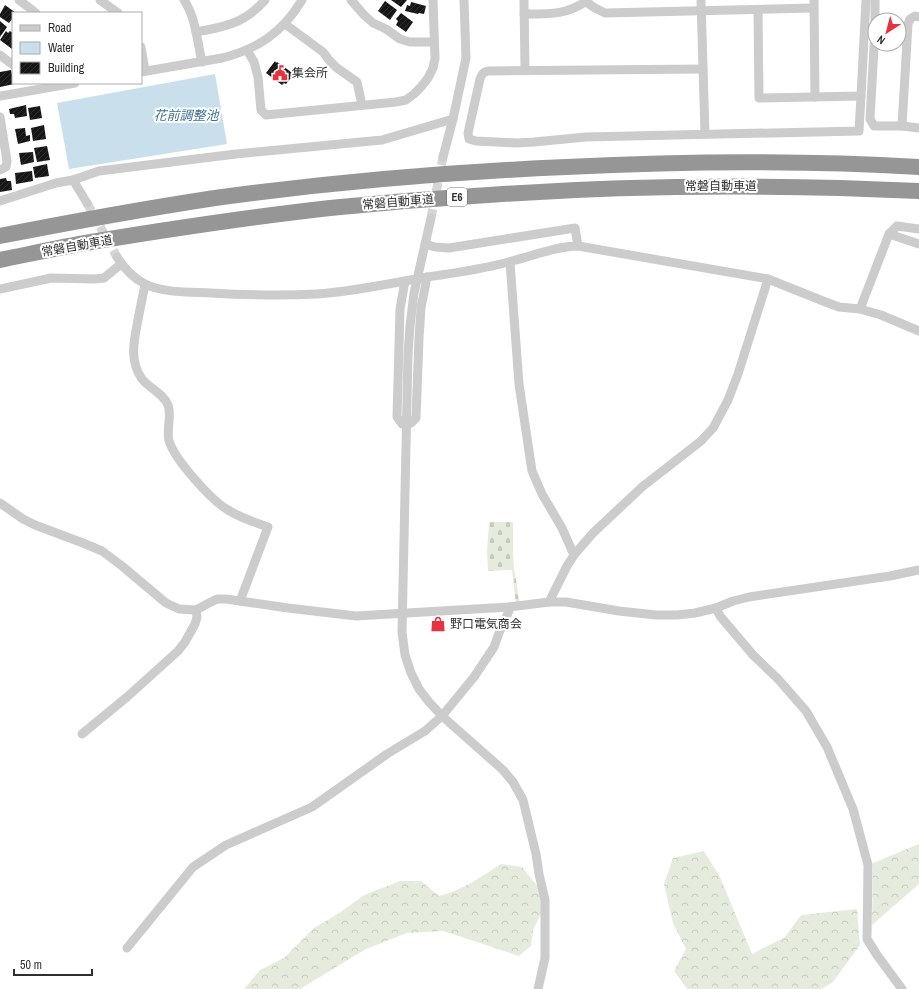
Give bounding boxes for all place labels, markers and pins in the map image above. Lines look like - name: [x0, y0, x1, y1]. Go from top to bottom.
- public building icon: 集会所: [271, 64, 289, 82]
- place label: 集会所: [292, 65, 328, 81]
- shop icon: 野口電気商会: [429, 615, 447, 633]
- place label: 野口電気商会: [450, 616, 522, 632]

